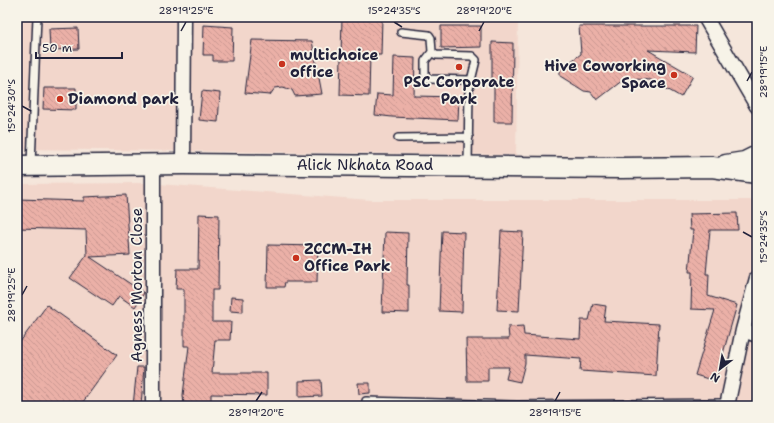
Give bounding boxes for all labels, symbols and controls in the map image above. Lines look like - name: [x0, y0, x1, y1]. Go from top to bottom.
- text: 28°19'25"E: [158, 4, 214, 17]
- text: 15°24'35"S: [367, 4, 421, 17]
- text: 28°19'20"E: [456, 4, 512, 17]
- scale bar: [36, 34, 122, 60]
- text: 50 m: [42, 40, 72, 56]
- place label: multichoice office: [290, 45, 379, 82]
- text: 28°19'15"E: [757, 46, 770, 98]
- place label: Hive Coworking Space: [544, 56, 666, 93]
- marker: multichoice office: [277, 59, 287, 69]
- marker: PSC Corporate Park: [454, 62, 464, 72]
- marker: Hive Coworking Space: [669, 70, 679, 80]
- place label: PSC Corporate Park: [403, 72, 515, 109]
- text: 15°24'30"S: [5, 78, 18, 133]
- place label: Diamond park: [68, 89, 179, 109]
- marker: Diamond park: [55, 94, 65, 104]
- street label: Alick Nkhata Road: [297, 155, 434, 175]
- street label: Agness Morton Close: [127, 208, 147, 362]
- text: 15°24'35"S: [757, 210, 770, 264]
- place label: ZCCM-IH Office Park: [304, 239, 391, 276]
- marker: ZCCM-IH Office Park: [291, 253, 301, 263]
- text: 28°19'25"E: [5, 267, 18, 323]
- north arrow: [700, 349, 740, 389]
- text: N: [707, 368, 723, 386]
- text: 28°19'20"E: [228, 406, 284, 419]
- text: 28°19'15"E: [529, 406, 581, 419]

